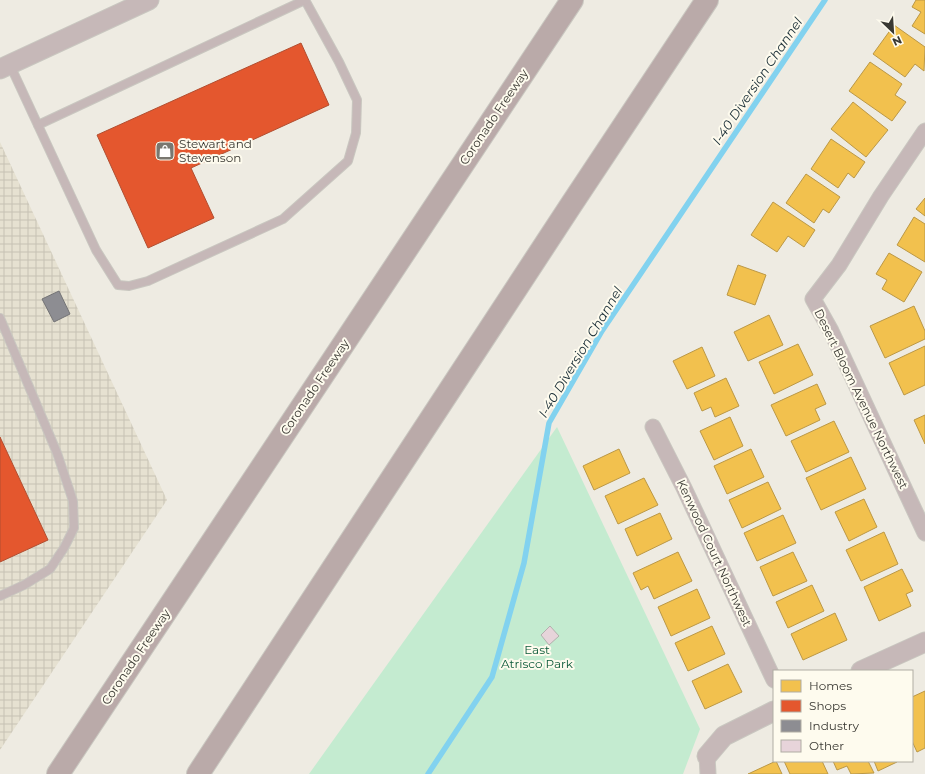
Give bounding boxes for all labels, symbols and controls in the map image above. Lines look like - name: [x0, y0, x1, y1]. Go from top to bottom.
- north arrow: [873, 12, 913, 52]
- water label: I-40 Diversion Channel: [708, 14, 806, 148]
- text: N: [890, 33, 904, 49]
- street label: Coronado Freeway: [456, 66, 531, 167]
- place label: Stewart and Stevenson: [179, 136, 252, 165]
- shop icon: Stewart and Stevenson: [154, 140, 176, 162]
- water label: I-40 Diversion Channel: [535, 283, 626, 420]
- street label: Desert Bloom Avenue Northwest: [811, 306, 912, 491]
- street label: Coronado Freeway: [277, 336, 352, 437]
- street label: Kenwood Court Northwest: [674, 477, 755, 629]
- street label: Coronado Freeway: [98, 606, 173, 707]
- park label: East Atrisco Park: [501, 642, 574, 671]
- legend: [773, 670, 913, 762]
- text: Homes: [809, 678, 852, 693]
- text: Shops: [809, 698, 846, 713]
- text: Industry: [809, 718, 859, 733]
- text: Other: [809, 738, 844, 753]

